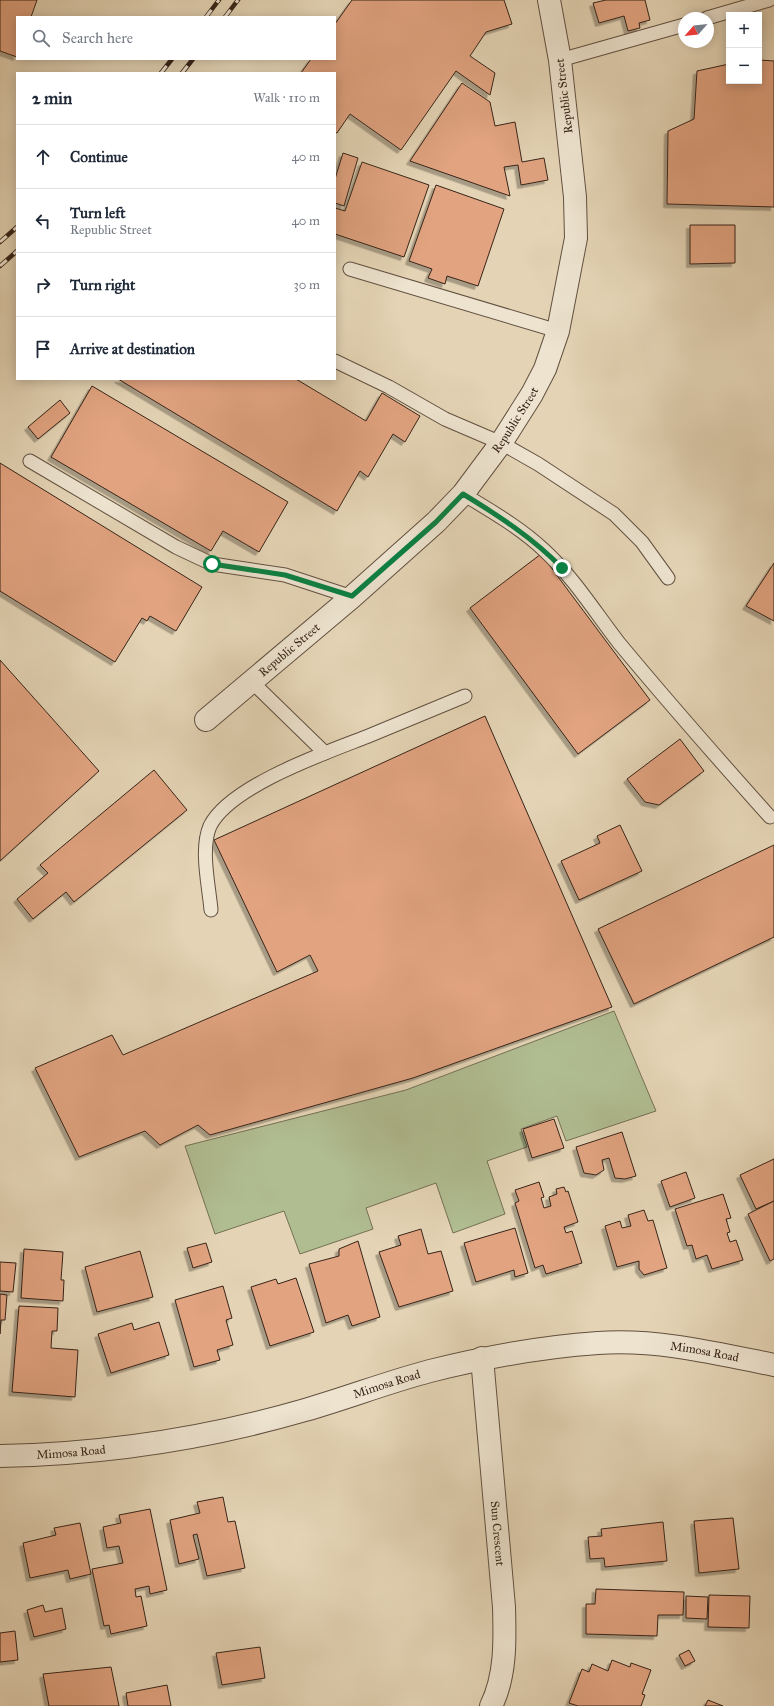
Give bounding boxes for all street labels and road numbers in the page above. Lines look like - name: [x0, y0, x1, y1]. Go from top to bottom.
- street label: Republic Street: [552, 57, 576, 134]
- street label: Republic Street: [489, 384, 542, 456]
- street label: Republic Street: [256, 620, 323, 679]
- street label: Mimosa Road: [669, 1339, 740, 1365]
- street label: Mimosa Road: [351, 1367, 422, 1401]
- street label: Mimosa Road: [36, 1442, 106, 1462]
- street label: Sun Crescent: [488, 1500, 507, 1567]

